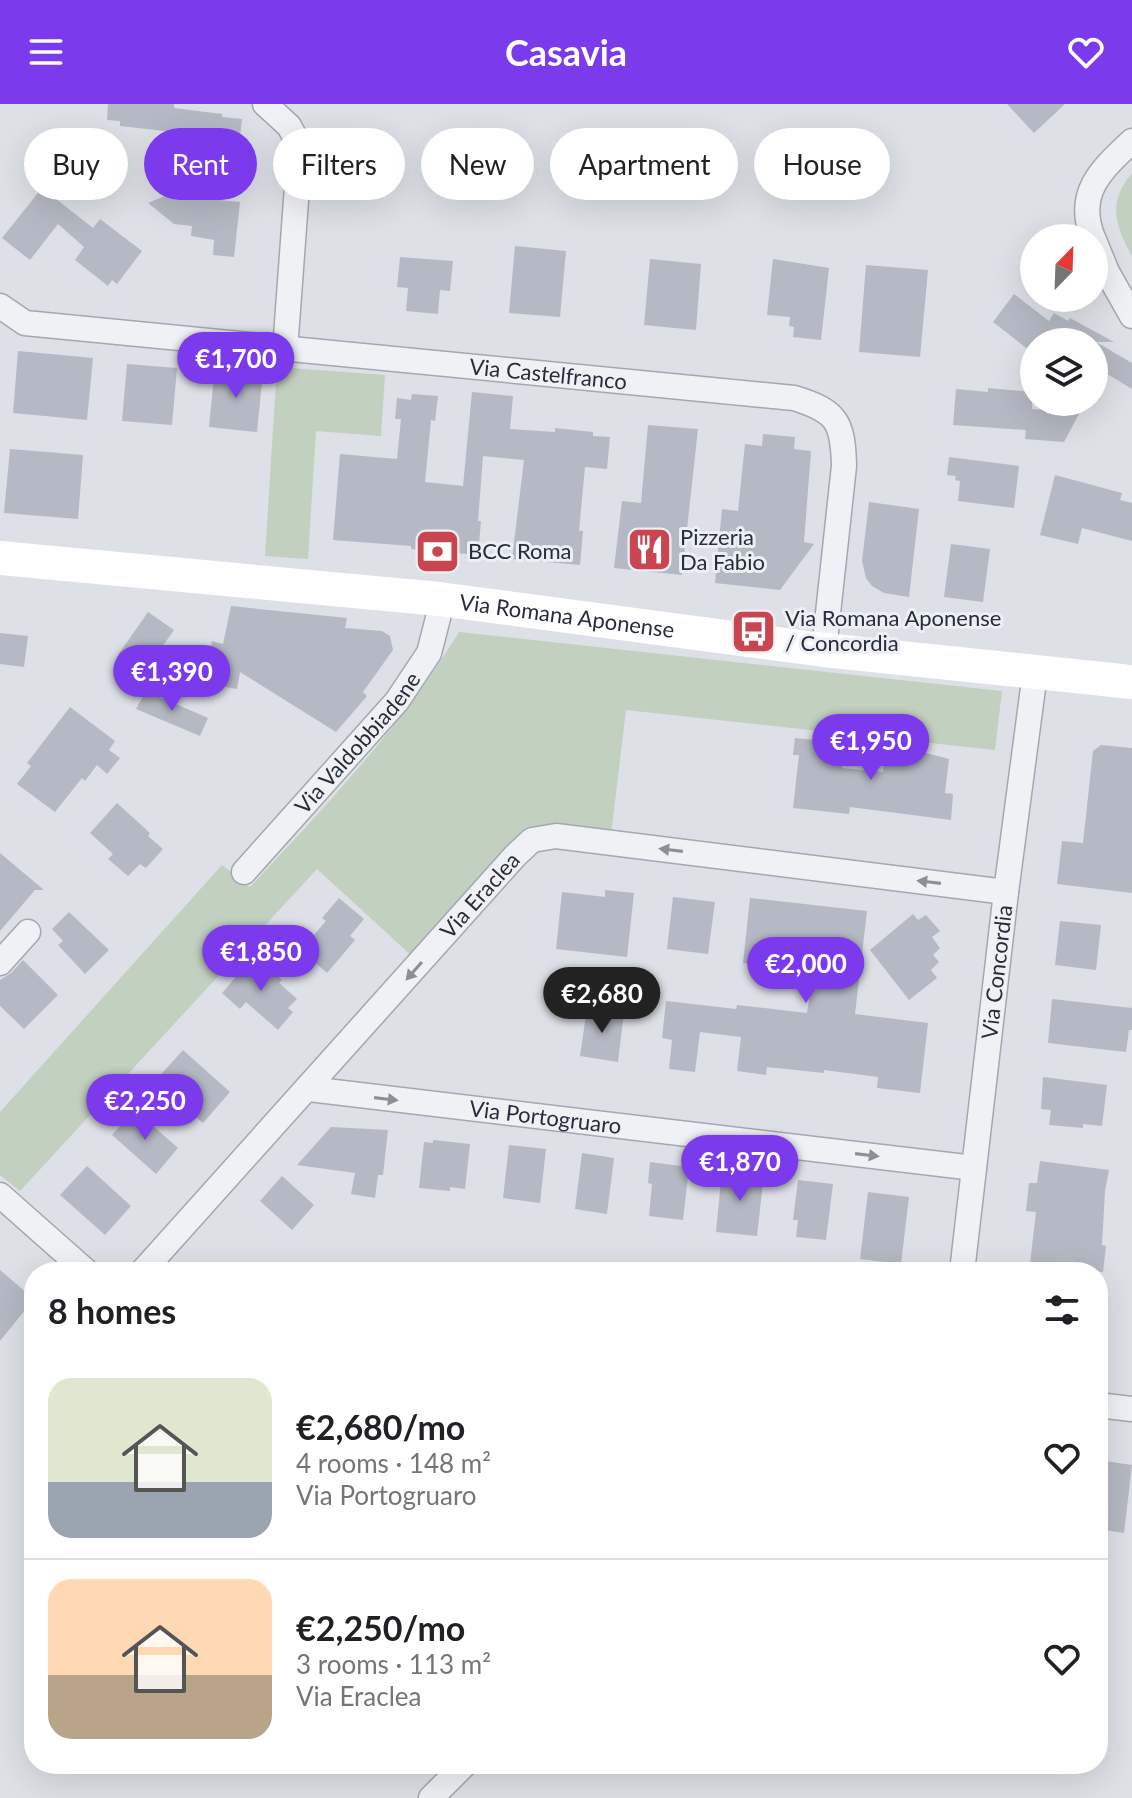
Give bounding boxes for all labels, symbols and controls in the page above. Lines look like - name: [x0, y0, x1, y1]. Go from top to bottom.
- icon: menu: [24, 30, 68, 74]
- text: Casavia: [505, 30, 627, 74]
- icon: heart: [1064, 30, 1108, 74]
- chip: Buy: [24, 128, 128, 200]
- chip: Rent: [144, 128, 257, 200]
- chip: Filters: [273, 128, 405, 200]
- chip: New: [421, 128, 534, 200]
- chip: Apartment: [550, 128, 738, 200]
- chip: House: [754, 128, 890, 200]
- north arrow: [1020, 224, 1108, 312]
- map controls: [1020, 224, 1108, 416]
- button: layers: [1020, 328, 1108, 416]
- pin: €1,700: [171, 332, 301, 400]
- text: €1,700: [195, 342, 277, 374]
- street label: Via Castelfranco: [468, 352, 628, 395]
- place label: Pizzeria Da Fabio: [680, 523, 765, 575]
- restaurant icon: Pizzeria Da Fabio: [625, 526, 673, 574]
- bank icon: BCC Roma: [413, 527, 461, 575]
- place label: BCC Roma: [468, 537, 572, 564]
- street label: Via Romana Aponense: [458, 588, 676, 643]
- place label: Via Romana Aponense / Concordia: [785, 604, 1001, 656]
- bus stop icon: Via Romana Aponense / Concordia: [730, 607, 778, 655]
- pin: €1,390: [107, 645, 237, 713]
- text: €1,390: [131, 655, 213, 687]
- street label: Via Valdobbiadene: [289, 667, 426, 819]
- pin: €1,950: [806, 714, 936, 782]
- text: €1,950: [830, 724, 912, 756]
- one-way arrow: [658, 843, 683, 856]
- street label: Via Eraclea: [434, 846, 525, 943]
- one-way arrow: [916, 875, 941, 888]
- street label: Via Concordia: [975, 903, 1017, 1041]
- pin: €1,850: [196, 925, 326, 993]
- text: €1,850: [220, 935, 302, 967]
- pin: €2,000: [741, 937, 871, 1005]
- text: €2,000: [765, 947, 847, 979]
- one-way arrow: [405, 961, 423, 980]
- pin: €2,680: [537, 967, 667, 1035]
- text: €2,680: [561, 977, 643, 1009]
- pin: €2,250: [80, 1074, 210, 1142]
- text: €2,250: [104, 1084, 186, 1116]
- one-way arrow: [374, 1092, 399, 1105]
- street label: Via Portogruaro: [468, 1094, 623, 1139]
- pin: €1,870: [675, 1135, 805, 1203]
- text: €1,870: [699, 1145, 781, 1177]
- one-way arrow: [855, 1149, 880, 1162]
- icon: filters: [1040, 1288, 1084, 1332]
- text: 8 homes: [48, 1290, 176, 1331]
- text: €2,680/mo: [296, 1406, 465, 1447]
- icon: home: [112, 1410, 208, 1506]
- icon: heart: [1040, 1436, 1084, 1480]
- text: 4 rooms · 148 m²: [296, 1447, 491, 1479]
- text: Via Portogruaro: [296, 1479, 477, 1511]
- text: €2,250/mo: [296, 1607, 465, 1648]
- icon: home: [112, 1611, 208, 1707]
- icon: heart: [1040, 1637, 1084, 1681]
- text: 3 rooms · 113 m²: [296, 1648, 491, 1680]
- text: Via Eraclea: [296, 1680, 421, 1712]

